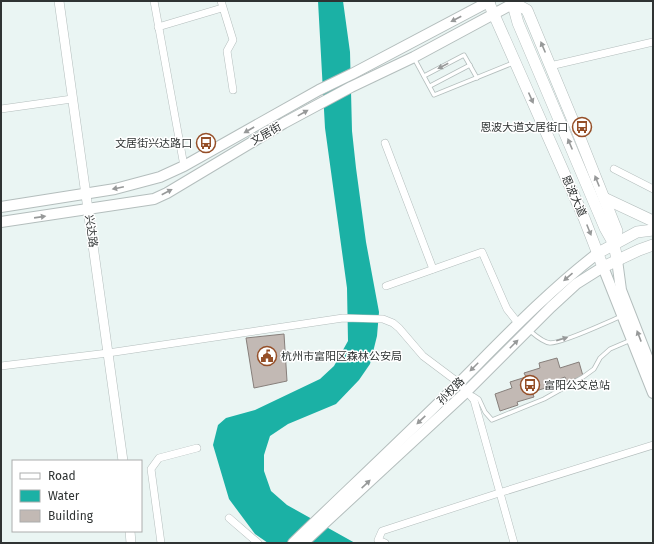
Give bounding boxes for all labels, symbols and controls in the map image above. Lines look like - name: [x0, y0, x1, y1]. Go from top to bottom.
- one-way arrow: [450, 16, 461, 22]
- one-way arrow: [539, 41, 545, 53]
- one-way arrow: [438, 62, 449, 69]
- one-way arrow: [528, 92, 534, 103]
- one-way arrow: [297, 110, 309, 116]
- bus stop icon: 恩波大道文居街口: [571, 116, 593, 138]
- street label: 文居街: [248, 120, 284, 148]
- place label: 恩波大道文居街口: [480, 121, 568, 134]
- one-way arrow: [243, 127, 255, 134]
- bus stop icon: 文居街兴达路口: [195, 132, 217, 154]
- place label: 文居街兴达路口: [115, 137, 192, 150]
- one-way arrow: [566, 138, 573, 150]
- street label: 恩波大道: [559, 173, 589, 219]
- one-way arrow: [593, 174, 599, 186]
- one-way arrow: [112, 186, 124, 192]
- one-way arrow: [161, 189, 172, 196]
- one-way arrow: [34, 214, 46, 220]
- street label: 兴达路: [82, 214, 100, 248]
- one-way arrow: [586, 224, 592, 236]
- one-way arrow: [563, 272, 572, 281]
- one-way arrow: [635, 329, 641, 341]
- one-way arrow: [556, 336, 569, 342]
- one-way arrow: [509, 339, 519, 349]
- public building icon: 杭州市富阳区森林公安局: [256, 345, 278, 367]
- place label: 杭州市富阳区森林公安局: [281, 350, 402, 363]
- one-way arrow: [469, 362, 479, 372]
- bus stop icon: 富阳公交总站: [519, 374, 541, 396]
- street label: 孙权路: [435, 375, 467, 407]
- place label: 富阳公交总站: [544, 379, 610, 392]
- one-way arrow: [416, 415, 426, 425]
- legend: [12, 460, 142, 532]
- text: Road: [48, 469, 76, 483]
- one-way arrow: [361, 480, 371, 489]
- text: Water: [48, 489, 80, 503]
- text: Building: [48, 509, 94, 523]

